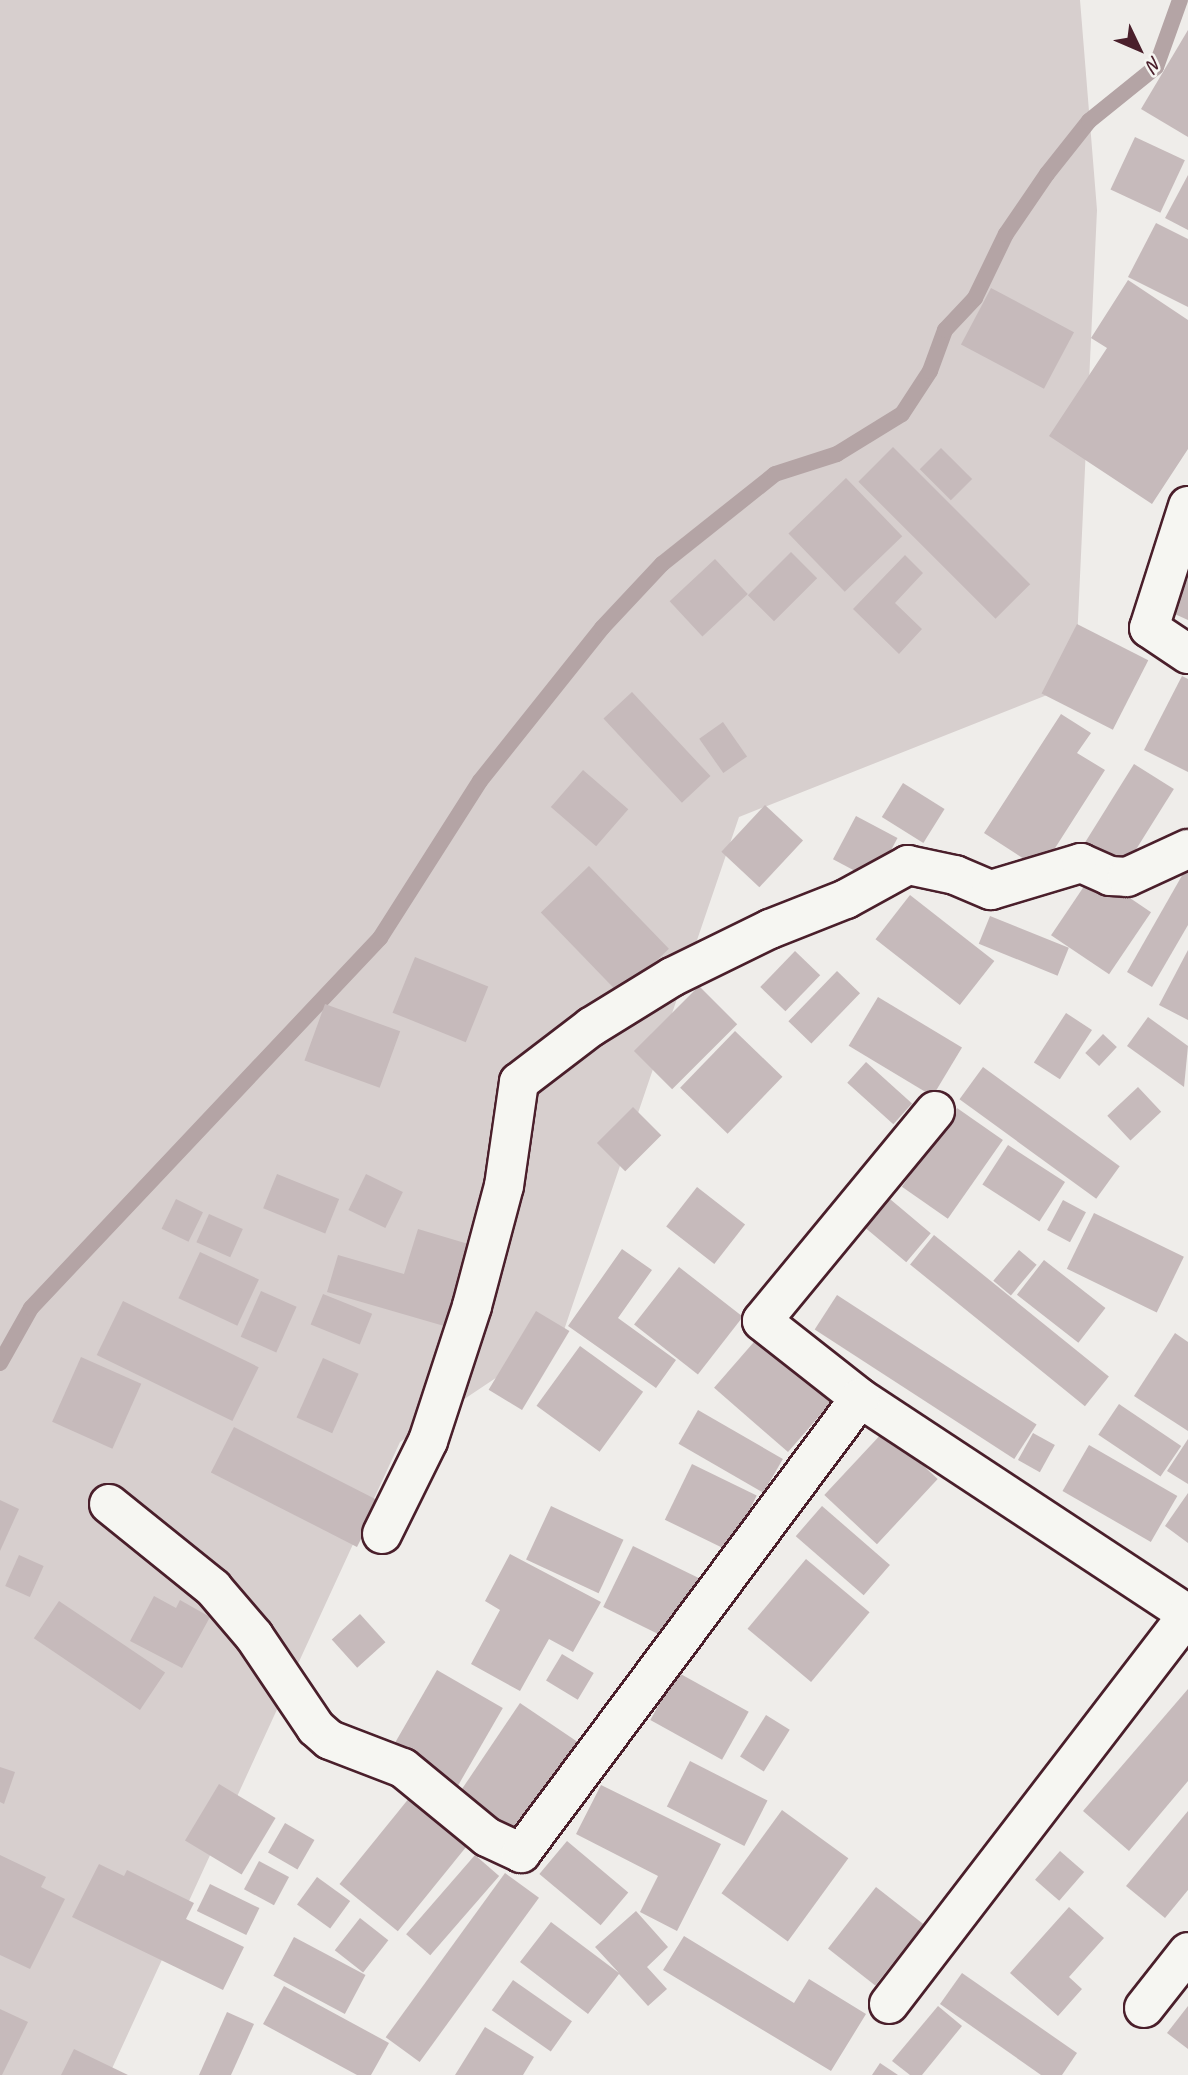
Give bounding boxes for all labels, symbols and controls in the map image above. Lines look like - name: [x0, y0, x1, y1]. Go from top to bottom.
- north arrow: [1104, 14, 1174, 84]
- text: N: [1141, 51, 1167, 76]

